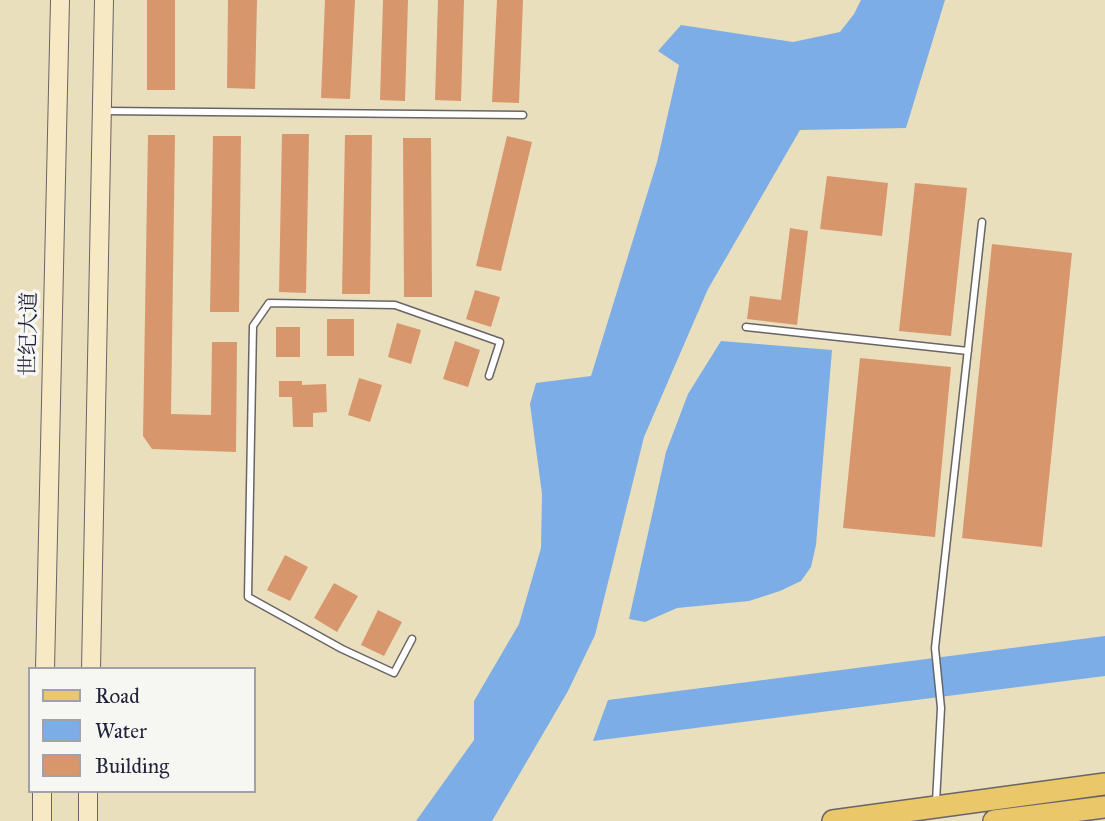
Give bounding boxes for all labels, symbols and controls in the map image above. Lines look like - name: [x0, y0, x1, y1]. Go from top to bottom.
- street label: 世纪大道: [17, 292, 43, 376]
- legend: [28, 667, 256, 793]
- text: Road: [95, 683, 140, 709]
- text: Water: [95, 718, 147, 744]
- text: Building: [95, 753, 169, 779]

